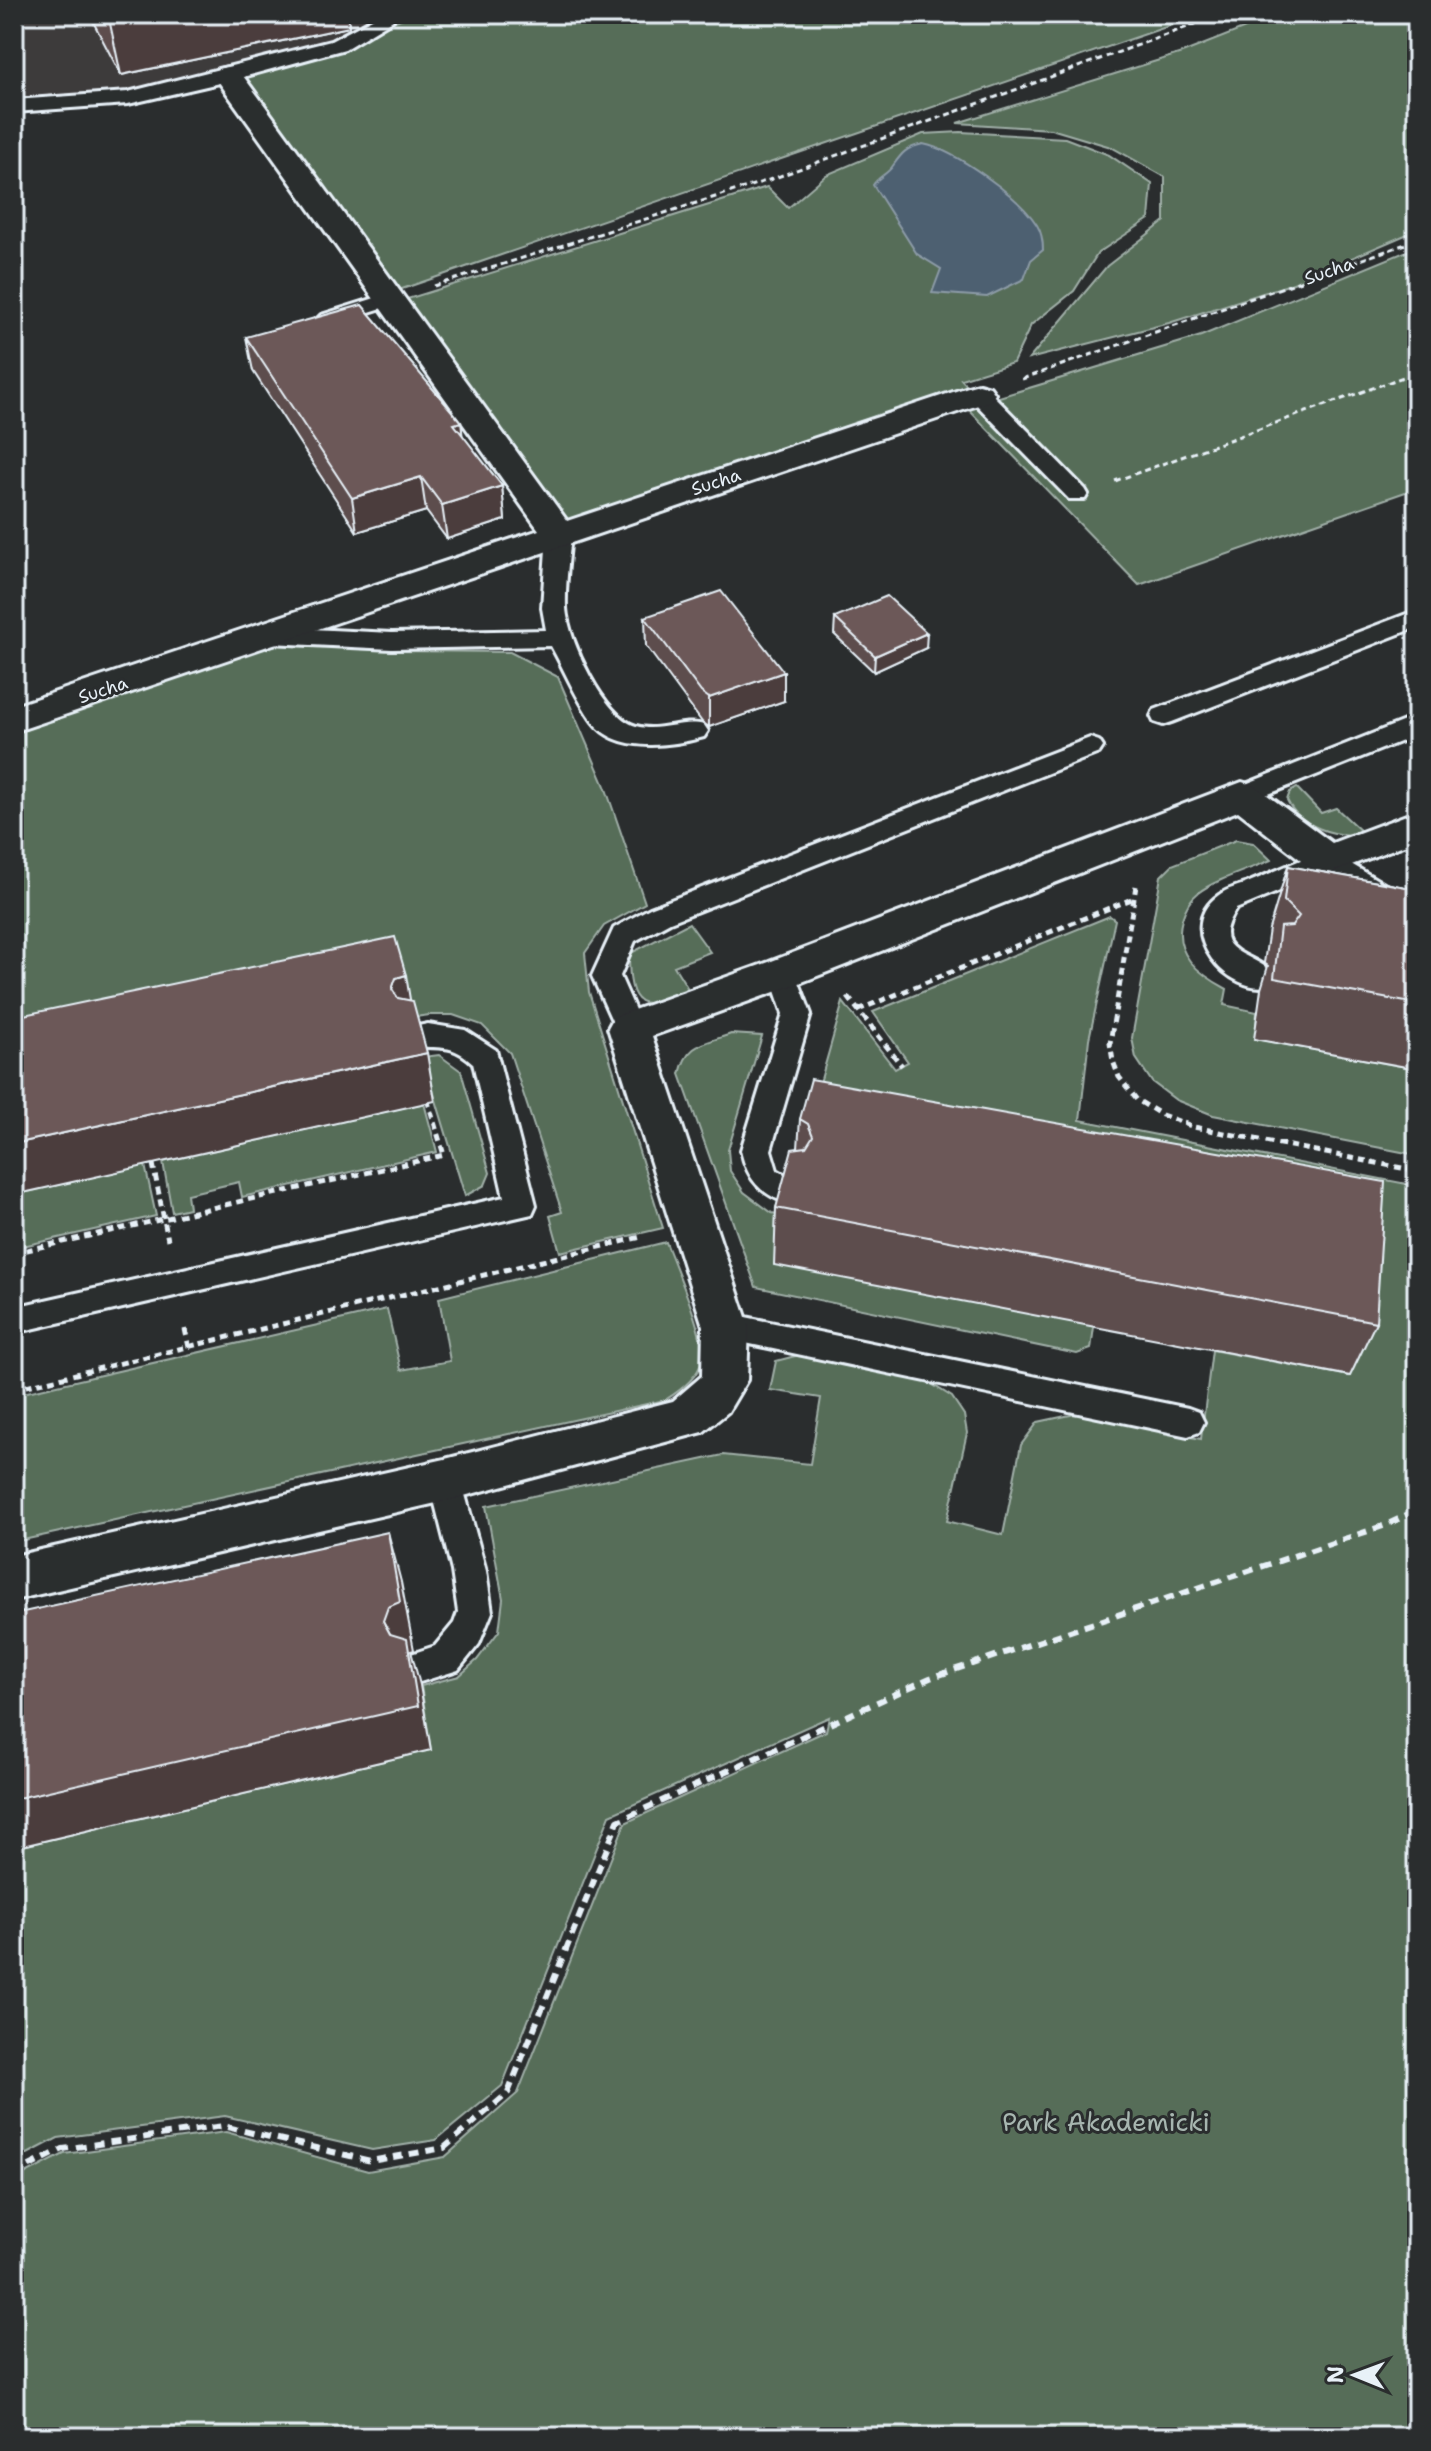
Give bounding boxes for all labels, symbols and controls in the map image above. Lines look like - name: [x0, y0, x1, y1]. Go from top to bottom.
- street label: Sucha: [1301, 251, 1357, 291]
- street label: Sucha: [688, 463, 744, 501]
- street label: Sucha: [75, 671, 131, 709]
- park label: Park Akademicki: [1002, 2104, 1210, 2139]
- north arrow: [1315, 2335, 1395, 2415]
- text: N: [1321, 2366, 1350, 2384]

